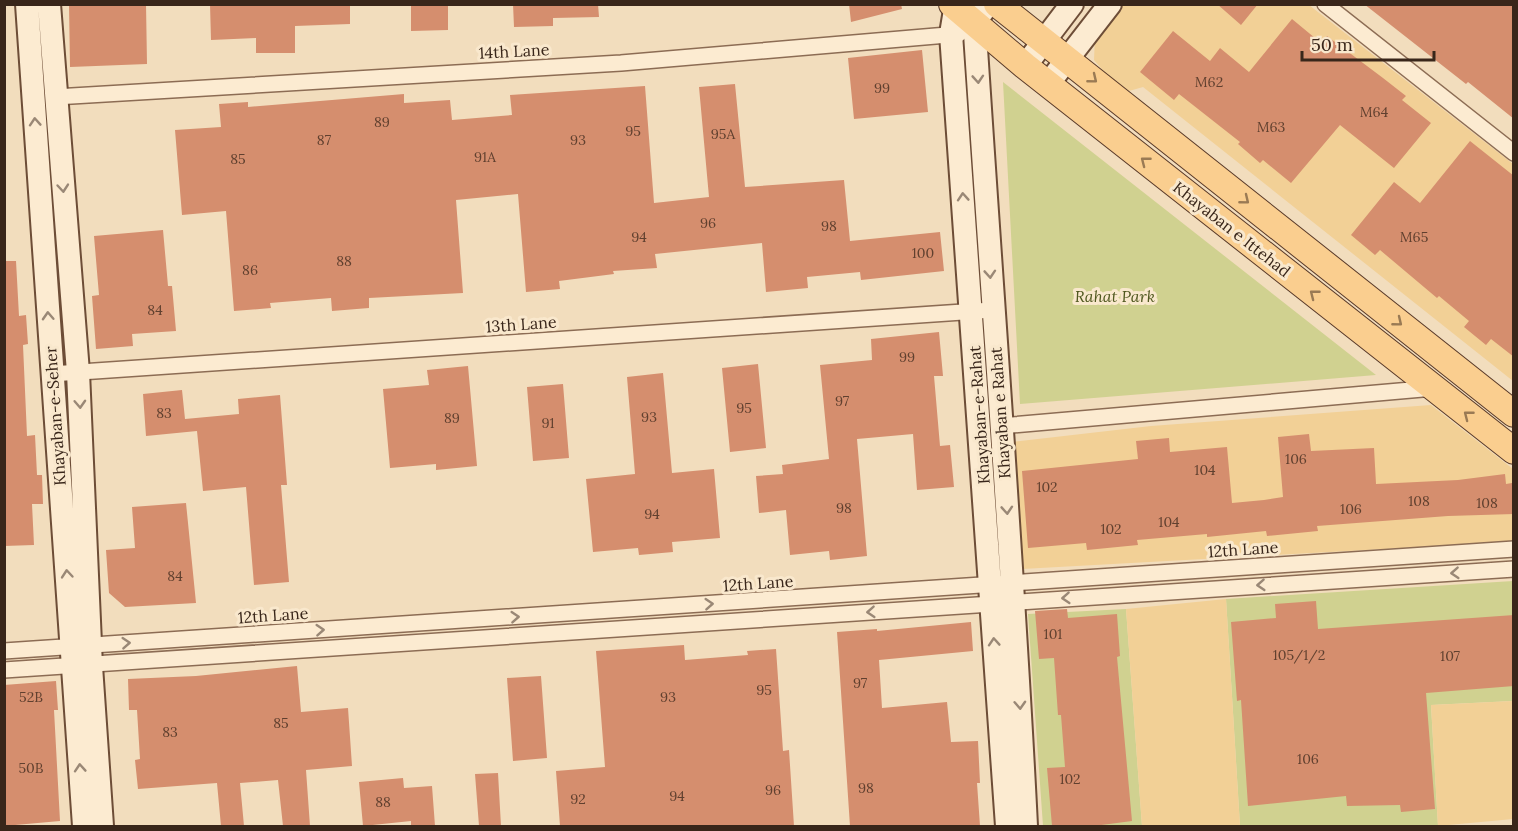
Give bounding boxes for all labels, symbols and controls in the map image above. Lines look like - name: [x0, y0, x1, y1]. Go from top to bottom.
- scale bar: [1302, 24, 1434, 62]
- text: 50 m: [1311, 33, 1353, 56]
- street label: 14th Lane: [478, 39, 550, 63]
- one-way arrow: [1086, 71, 1097, 82]
- house number: M62: [1195, 73, 1223, 91]
- one-way arrow: [971, 75, 984, 84]
- house number: 99: [874, 79, 890, 97]
- house number: M64: [1360, 103, 1389, 121]
- house number: 89: [374, 113, 390, 131]
- one-way arrow: [29, 117, 42, 126]
- house number: M63: [1257, 118, 1286, 136]
- house number: 95: [625, 122, 641, 140]
- house number: 95A: [711, 125, 735, 143]
- house number: 87: [317, 131, 332, 149]
- house number: 93: [570, 131, 586, 149]
- house number: 91A: [474, 148, 496, 166]
- house number: 85: [230, 150, 246, 168]
- one-way arrow: [1141, 157, 1152, 168]
- street label: Khayaban e Ittehad: [1169, 177, 1295, 281]
- one-way arrow: [56, 184, 69, 193]
- one-way arrow: [957, 192, 970, 201]
- one-way arrow: [1238, 193, 1249, 204]
- house number: 96: [700, 214, 716, 232]
- house number: 98: [821, 217, 837, 235]
- house number: 94: [631, 228, 647, 246]
- house number: M65: [1400, 228, 1428, 246]
- house number: 100: [912, 244, 934, 262]
- house number: 88: [336, 252, 352, 270]
- house number: 86: [242, 261, 258, 279]
- one-way arrow: [983, 269, 996, 278]
- park label: Rahat Park: [1075, 286, 1155, 306]
- one-way arrow: [1310, 291, 1321, 302]
- house number: 84: [147, 301, 163, 319]
- one-way arrow: [42, 312, 55, 321]
- street label: 13th Lane: [485, 312, 557, 336]
- one-way arrow: [1391, 314, 1402, 325]
- street label: Khayaban-e-Rahat: [964, 344, 994, 485]
- street label: Khayaban-e-Seher: [40, 346, 70, 486]
- street label: Khayaban e Rahat: [985, 346, 1015, 479]
- house number: 99: [899, 348, 915, 366]
- house number: 97: [835, 392, 850, 410]
- one-way arrow: [73, 399, 86, 408]
- house number: 95: [736, 399, 752, 417]
- house number: 83: [156, 404, 172, 422]
- house number: 93: [641, 408, 657, 426]
- house number: 89: [444, 409, 460, 427]
- one-way arrow: [1463, 412, 1474, 423]
- house number: 91: [541, 414, 555, 432]
- house number: 106: [1285, 450, 1307, 468]
- house number: 104: [1194, 461, 1216, 479]
- house number: 102: [1036, 478, 1058, 496]
- house number: 108: [1408, 492, 1430, 510]
- house number: 108: [1476, 494, 1498, 512]
- house number: 98: [836, 499, 852, 517]
- house number: 106: [1340, 500, 1362, 518]
- house number: 94: [644, 505, 660, 523]
- one-way arrow: [1000, 506, 1013, 515]
- house number: 104: [1158, 513, 1180, 531]
- house number: 102: [1100, 520, 1122, 538]
- street label: 12th Lane: [1207, 537, 1279, 561]
- one-way arrow: [1451, 566, 1460, 579]
- house number: 84: [167, 567, 183, 585]
- one-way arrow: [61, 569, 74, 578]
- street label: 12th Lane: [722, 571, 794, 595]
- one-way arrow: [1256, 579, 1265, 592]
- one-way arrow: [1061, 591, 1070, 604]
- one-way arrow: [705, 598, 714, 611]
- street label: 12th Lane: [237, 603, 309, 627]
- one-way arrow: [867, 605, 876, 618]
- one-way arrow: [510, 611, 519, 624]
- one-way arrow: [316, 624, 325, 637]
- house number: 101: [1044, 625, 1062, 643]
- one-way arrow: [121, 636, 130, 649]
- one-way arrow: [988, 638, 1001, 647]
- house number: 105/1/2: [1273, 646, 1325, 664]
- house number: 107: [1440, 647, 1461, 665]
- house number: 97: [853, 674, 868, 692]
- house number: 95: [756, 681, 772, 699]
- house number: 52B: [19, 688, 43, 706]
- house number: 93: [660, 688, 676, 706]
- one-way arrow: [1014, 700, 1027, 709]
- house number: 85: [273, 714, 289, 732]
- house number: 83: [162, 723, 178, 741]
- house number: 106: [1297, 750, 1319, 768]
- house number: 50B: [18, 759, 44, 777]
- one-way arrow: [74, 764, 87, 773]
- house number: 102: [1059, 770, 1081, 788]
- house number: 98: [858, 779, 874, 797]
- house number: 96: [765, 781, 781, 799]
- house number: 94: [669, 787, 685, 805]
- house number: 92: [570, 790, 586, 808]
- house number: 88: [375, 793, 391, 811]

